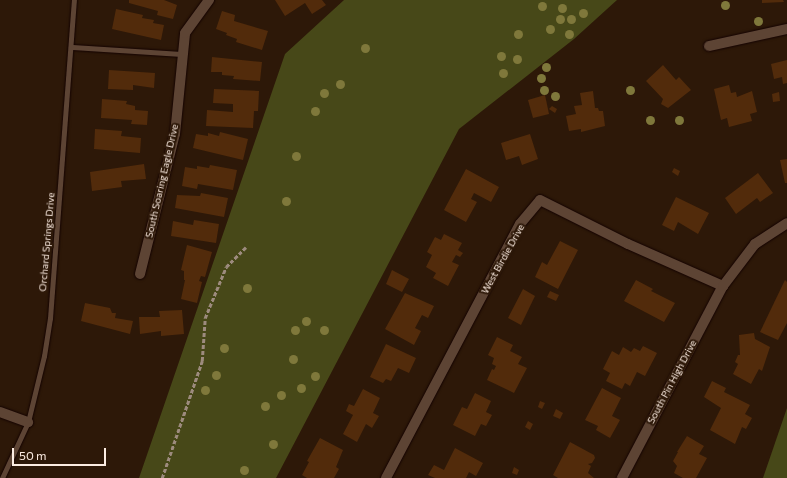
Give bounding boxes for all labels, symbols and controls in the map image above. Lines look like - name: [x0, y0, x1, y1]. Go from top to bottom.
- street label: South Soaring Eagle Drive: [143, 123, 181, 239]
- street label: Orchard Springs Drive: [37, 192, 57, 292]
- street label: West Birdie Drive: [479, 222, 527, 296]
- street label: South Pin High Drive: [645, 338, 699, 426]
- scale bar: [14, 440, 108, 466]
- text: 50 m: [19, 448, 47, 462]

